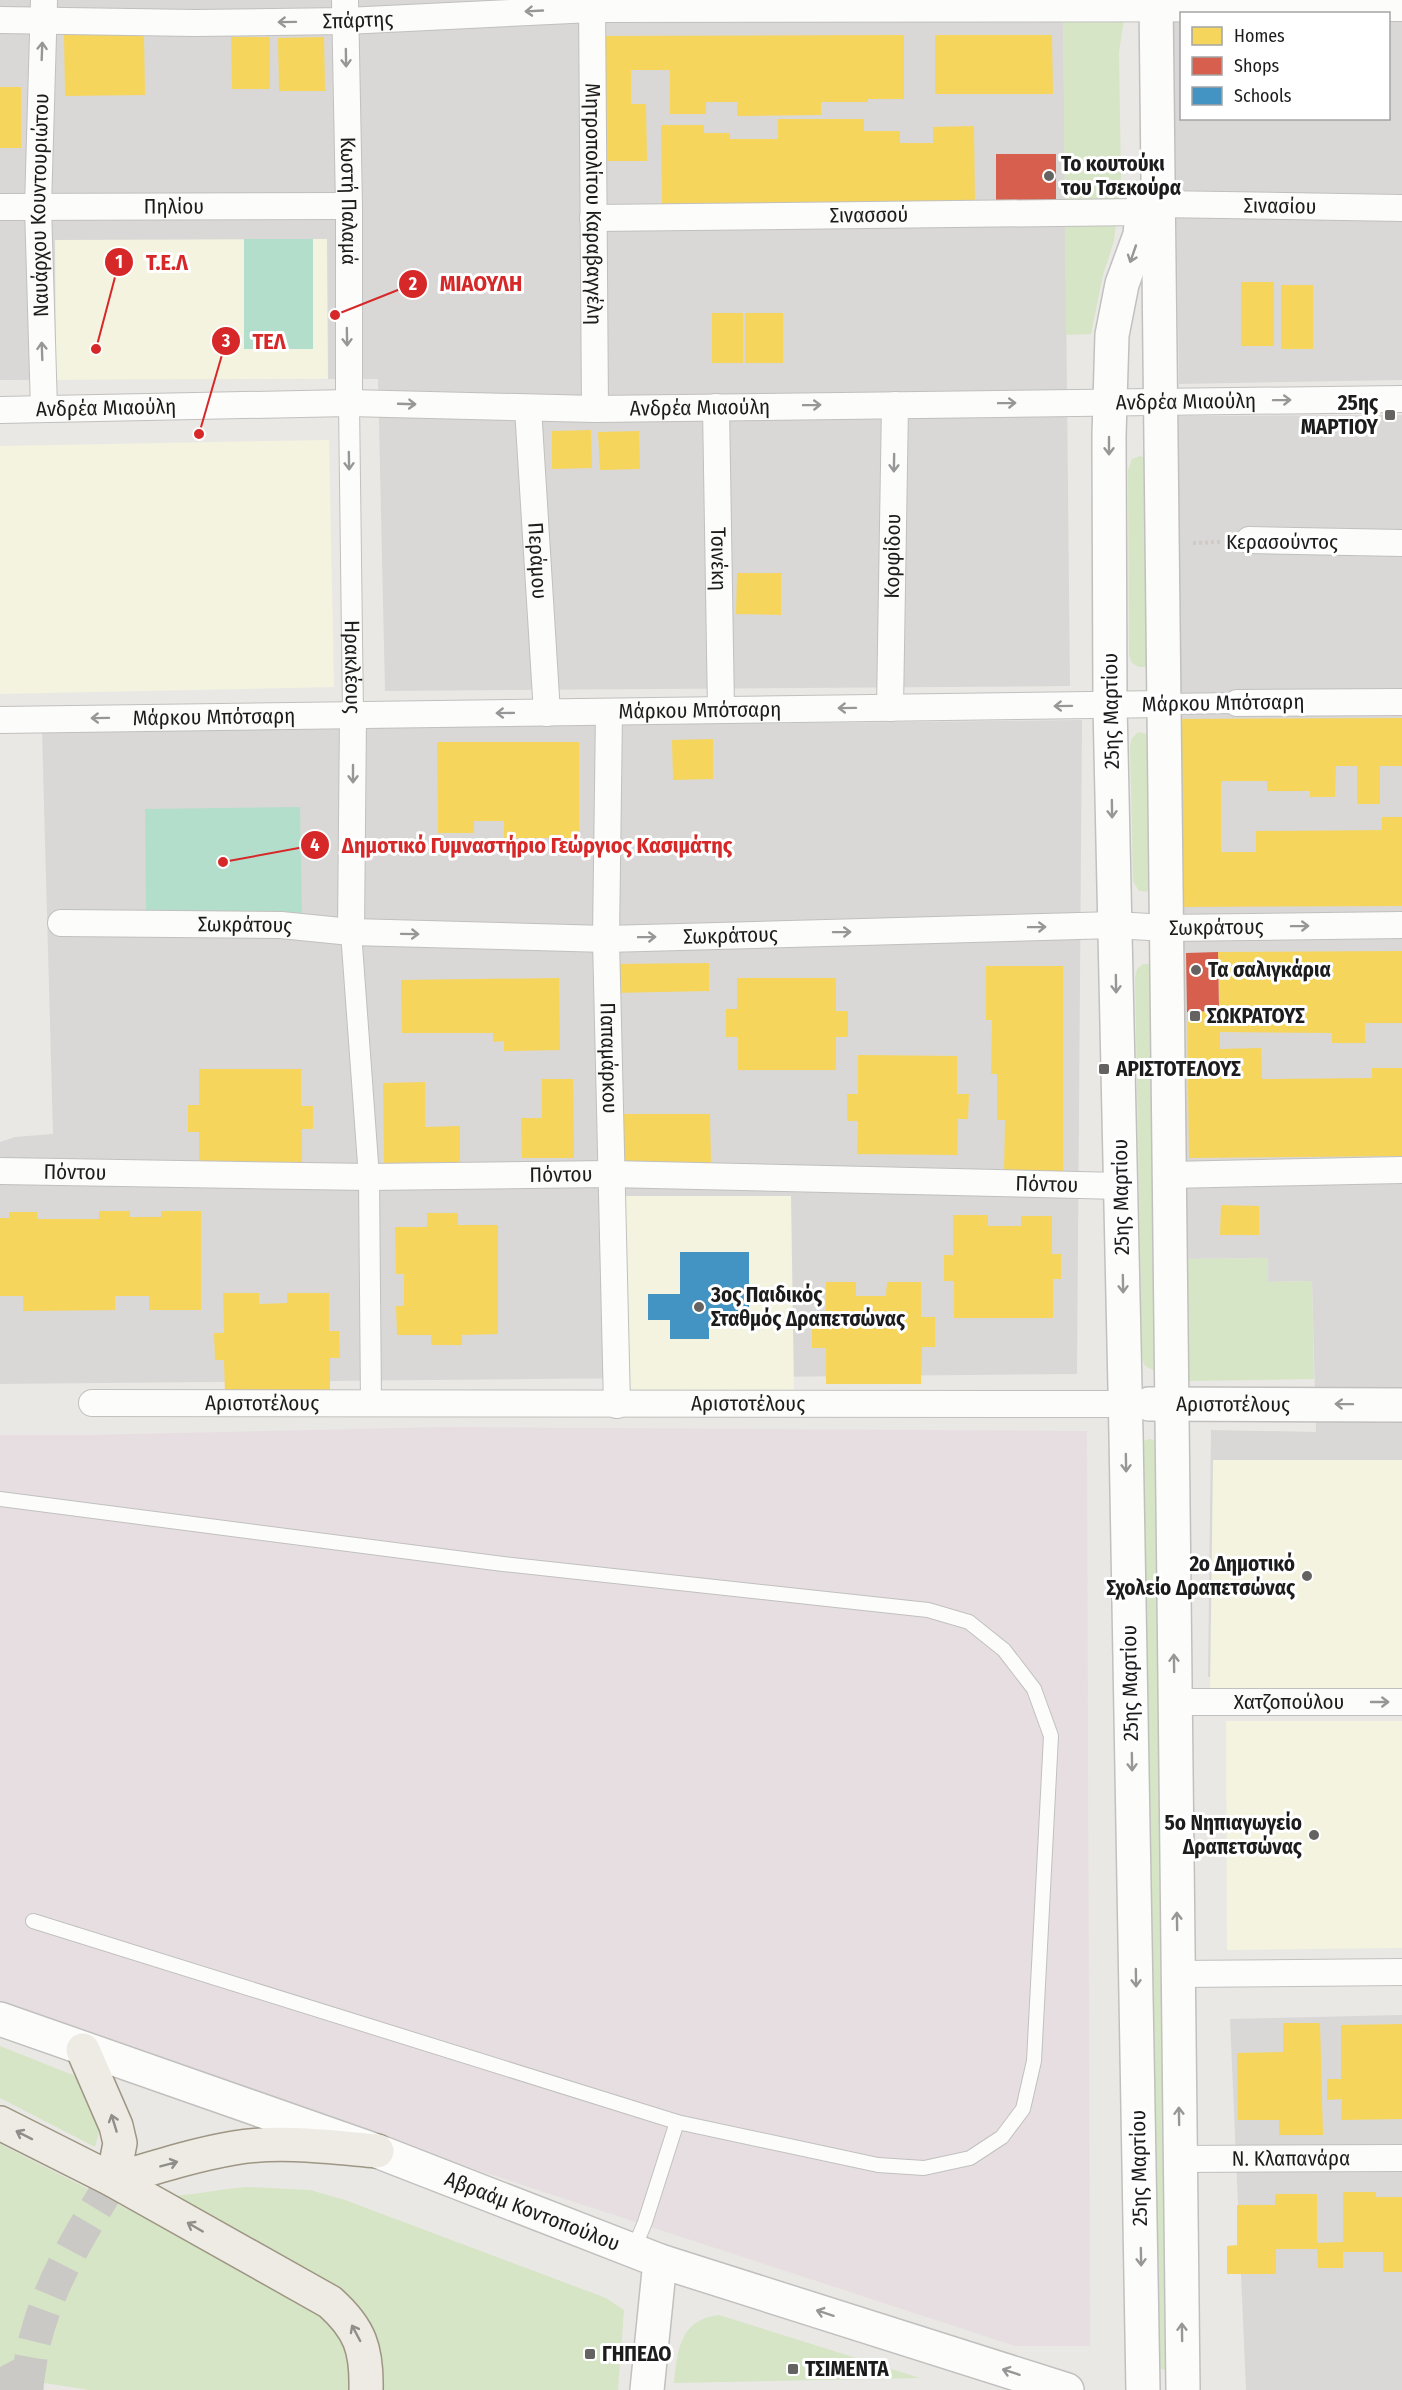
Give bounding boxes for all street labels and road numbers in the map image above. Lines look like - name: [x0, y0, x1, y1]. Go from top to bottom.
- street label: Σπάρτης: [323, 6, 394, 34]
- street label: Μητροπολίτου Καραβαγγέλη: [580, 83, 607, 325]
- street label: Ναυάρχου Κουντουριώτου: [25, 93, 54, 317]
- street label: Κωστή Παλαμά: [335, 137, 362, 265]
- street label: Σινασίου: [1243, 192, 1317, 220]
- street label: Πηλίου: [144, 193, 204, 220]
- street label: Σινασσού: [830, 202, 908, 228]
- street label: Ανδρέα Μιαούλη: [1115, 388, 1256, 416]
- street label: Ανδρέα Μιαούλη: [36, 393, 176, 422]
- street label: Ανδρέα Μιαούλη: [630, 394, 770, 422]
- street label: Κορφίδου: [879, 513, 906, 599]
- street label: Περάμου: [522, 522, 553, 600]
- street label: Τσινέκη: [705, 527, 732, 591]
- street label: Κερασούντος: [1226, 529, 1338, 555]
- street label: Ηρακλέους: [339, 620, 366, 714]
- street label: 25ης Μαρτίου: [1097, 653, 1125, 769]
- street label: Μάρκου Μπότσαρη: [1141, 689, 1305, 717]
- street label: Μάρκου Μπότσαρη: [618, 696, 782, 724]
- street label: Μάρκου Μπότσαρη: [132, 703, 296, 731]
- street label: Σωκράτους: [198, 911, 294, 939]
- street label: Σωκράτους: [1169, 914, 1264, 941]
- street label: Σωκράτους: [683, 921, 778, 950]
- street label: Παπαμάρκου: [594, 1002, 623, 1114]
- street label: 25ης Μαρτίου: [1107, 1139, 1135, 1255]
- street label: Πόντου: [43, 1159, 107, 1186]
- street label: Πόντου: [529, 1161, 593, 1188]
- street label: Πόντου: [1015, 1171, 1079, 1198]
- street label: Αριστοτέλους: [205, 1390, 319, 1416]
- street label: Αριστοτέλους: [691, 1391, 805, 1417]
- street label: Αριστοτέλους: [1176, 1391, 1290, 1418]
- street label: 25ης Μαρτίου: [1116, 1625, 1144, 1741]
- street label: Χατζοπούλου: [1234, 1689, 1344, 1715]
- street label: 25ης Μαρτίου: [1125, 2110, 1153, 2226]
- street label: Ν. Κλαπανάρα: [1232, 2145, 1350, 2172]
- street label: Αβραάμ Κοντοπούλου: [441, 2166, 623, 2257]

